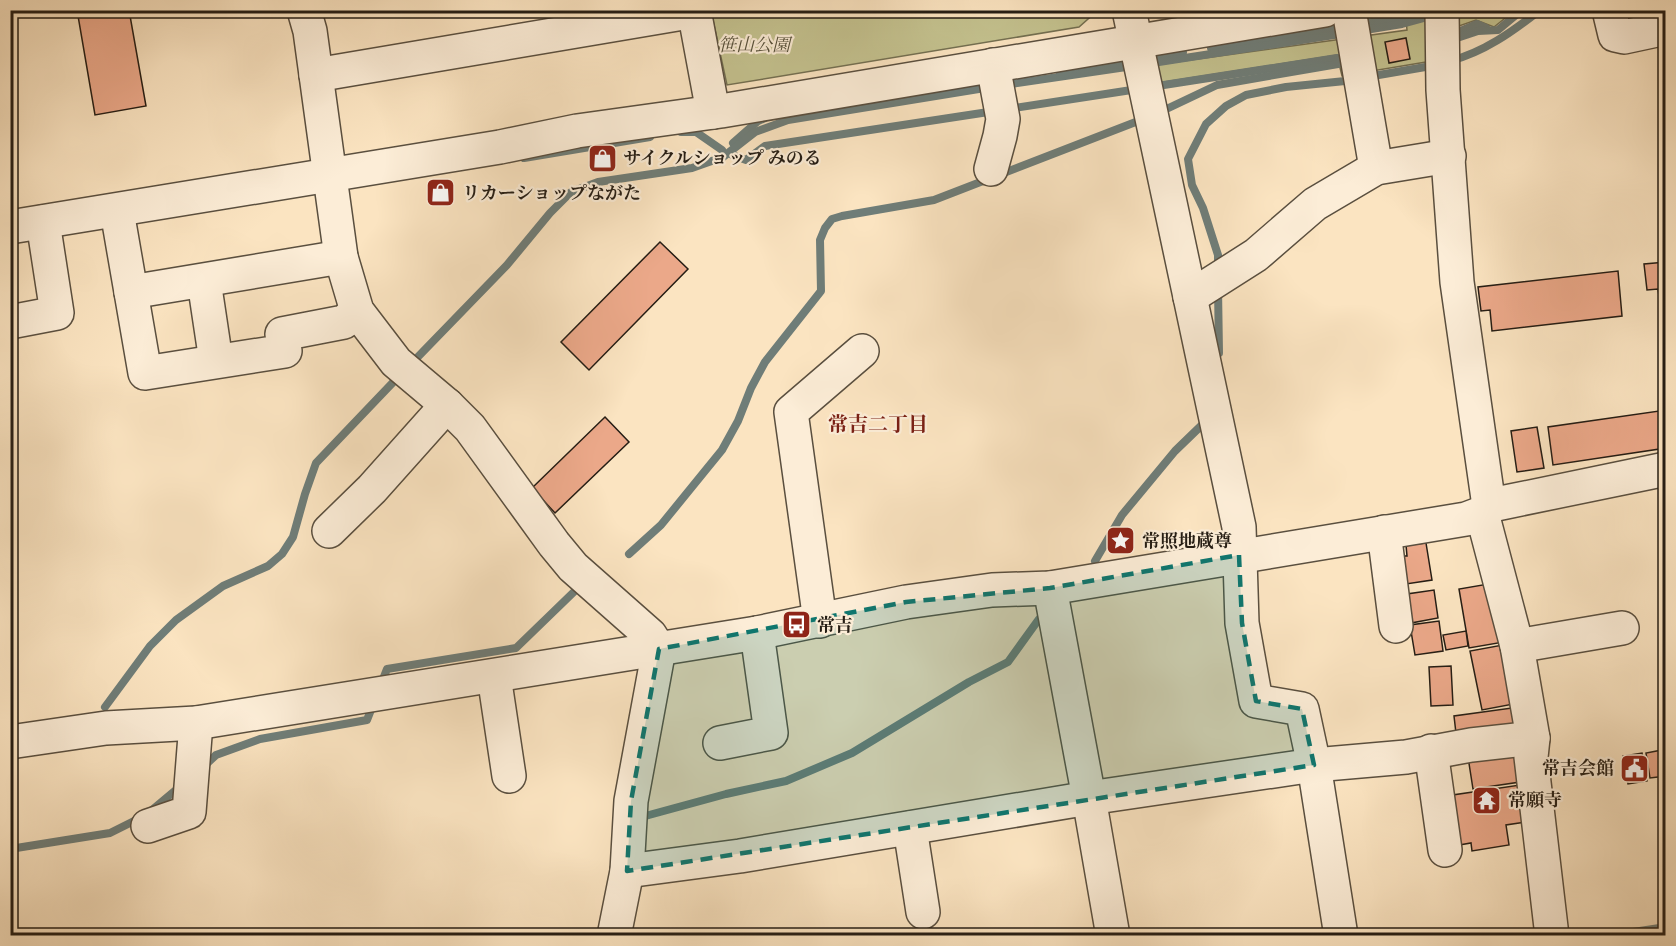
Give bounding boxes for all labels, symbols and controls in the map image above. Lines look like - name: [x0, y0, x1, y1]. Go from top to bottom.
- park label: 笹山公園: [718, 34, 793, 57]
- shop icon: サイクルショップ みのる: [586, 142, 618, 174]
- place label: サイクルショップ みのる: [623, 147, 822, 170]
- shop icon: リカーショップながた: [425, 177, 457, 209]
- place label: リカーショップながた: [462, 182, 641, 205]
- district label: 常吉二丁目: [828, 412, 928, 437]
- place icon: 常照地蔵尊: [1105, 525, 1137, 557]
- place label: 常照地蔵尊: [1142, 530, 1232, 553]
- bus stop icon: 常吉: [780, 609, 812, 641]
- place label: 常吉: [817, 614, 853, 637]
- public building icon: 常吉会館: [1619, 752, 1651, 784]
- place label: 常吉会館: [1542, 757, 1614, 780]
- temple icon: 常願寺: [1471, 784, 1503, 816]
- place label: 常願寺: [1508, 789, 1562, 812]

